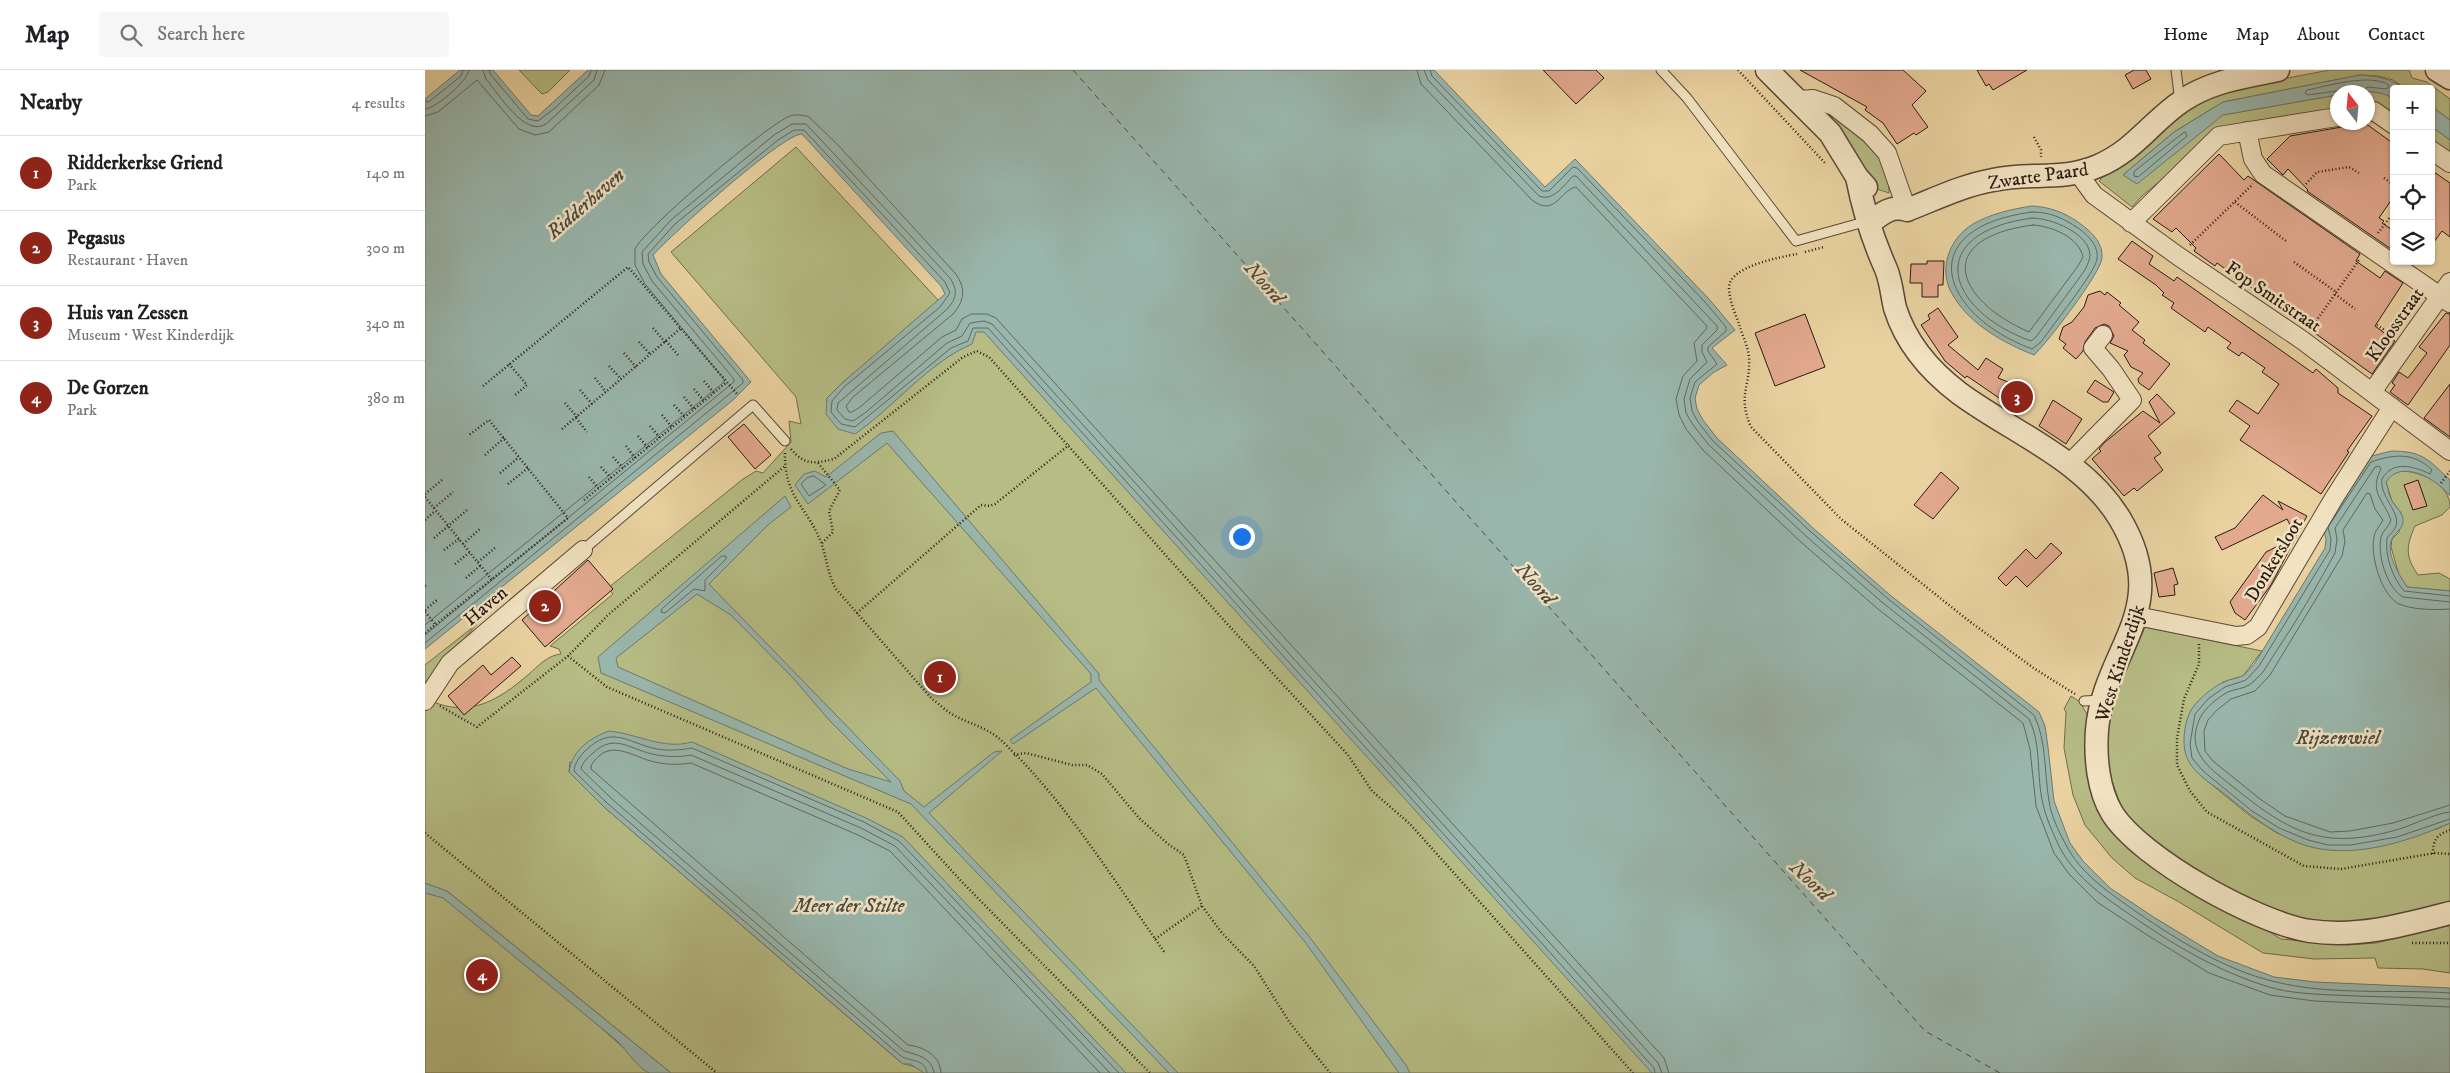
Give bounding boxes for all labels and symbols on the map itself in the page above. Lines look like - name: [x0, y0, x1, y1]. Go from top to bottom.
- north arrow: [2330, 85, 2375, 130]
- street label: Zwarte Paard: [1987, 158, 2090, 195]
- water label: Ridderhaven: [541, 163, 630, 246]
- water label: Noord: [1238, 256, 1292, 312]
- street label: Fop Smitstraat: [2221, 257, 2325, 338]
- street label: Kloosstraat: [2361, 283, 2429, 366]
- pin: 3: [2001, 378, 2033, 416]
- street label: Donkersloot: [2240, 514, 2308, 606]
- your location: [1229, 524, 1255, 550]
- water label: Noord: [1509, 557, 1563, 613]
- street label: Haven: [459, 581, 513, 631]
- pin: 2: [529, 587, 561, 625]
- street label: West Kinderdijk: [2090, 601, 2150, 726]
- pin: 1: [924, 658, 956, 696]
- water label: Rijzenwiel: [2295, 726, 2382, 751]
- water label: Noord: [1783, 855, 1839, 909]
- water label: Meer der Stilte: [792, 894, 906, 919]
- pin: 4: [466, 956, 498, 994]

